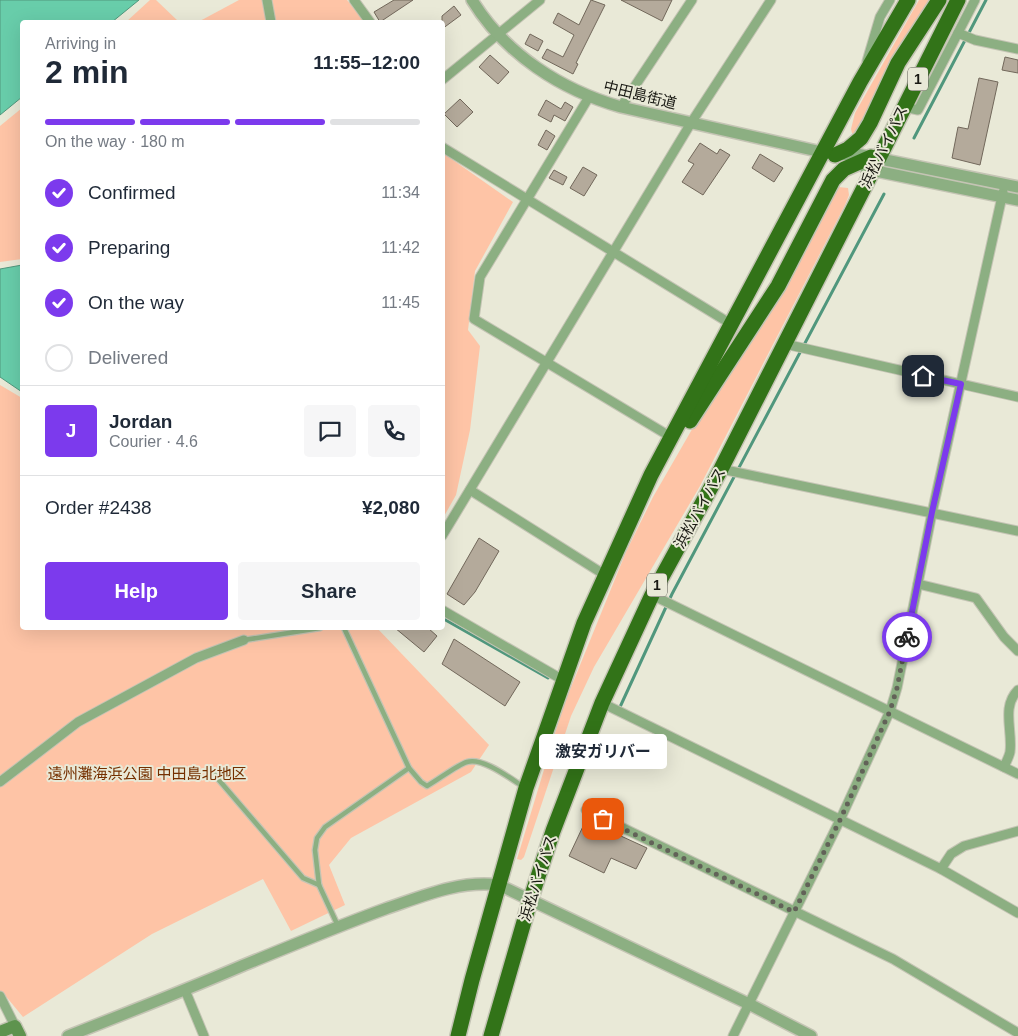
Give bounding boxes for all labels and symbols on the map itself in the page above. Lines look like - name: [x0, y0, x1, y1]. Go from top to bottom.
- road number: 1: [908, 68, 928, 90]
- street label: 中田島街道: [602, 77, 679, 112]
- street label: 浜松バイパス: [856, 103, 911, 191]
- pin: [902, 355, 944, 397]
- street label: 浜松バイパス: [670, 464, 729, 551]
- road number: 1: [647, 574, 667, 596]
- courier: [882, 612, 932, 662]
- callout: 激安ガリバー: [539, 734, 667, 769]
- park label: 遠州灘海浜公園 中田島北地区: [47, 765, 247, 782]
- pin: [582, 798, 624, 840]
- street label: 浜松バイパス: [516, 833, 559, 923]

